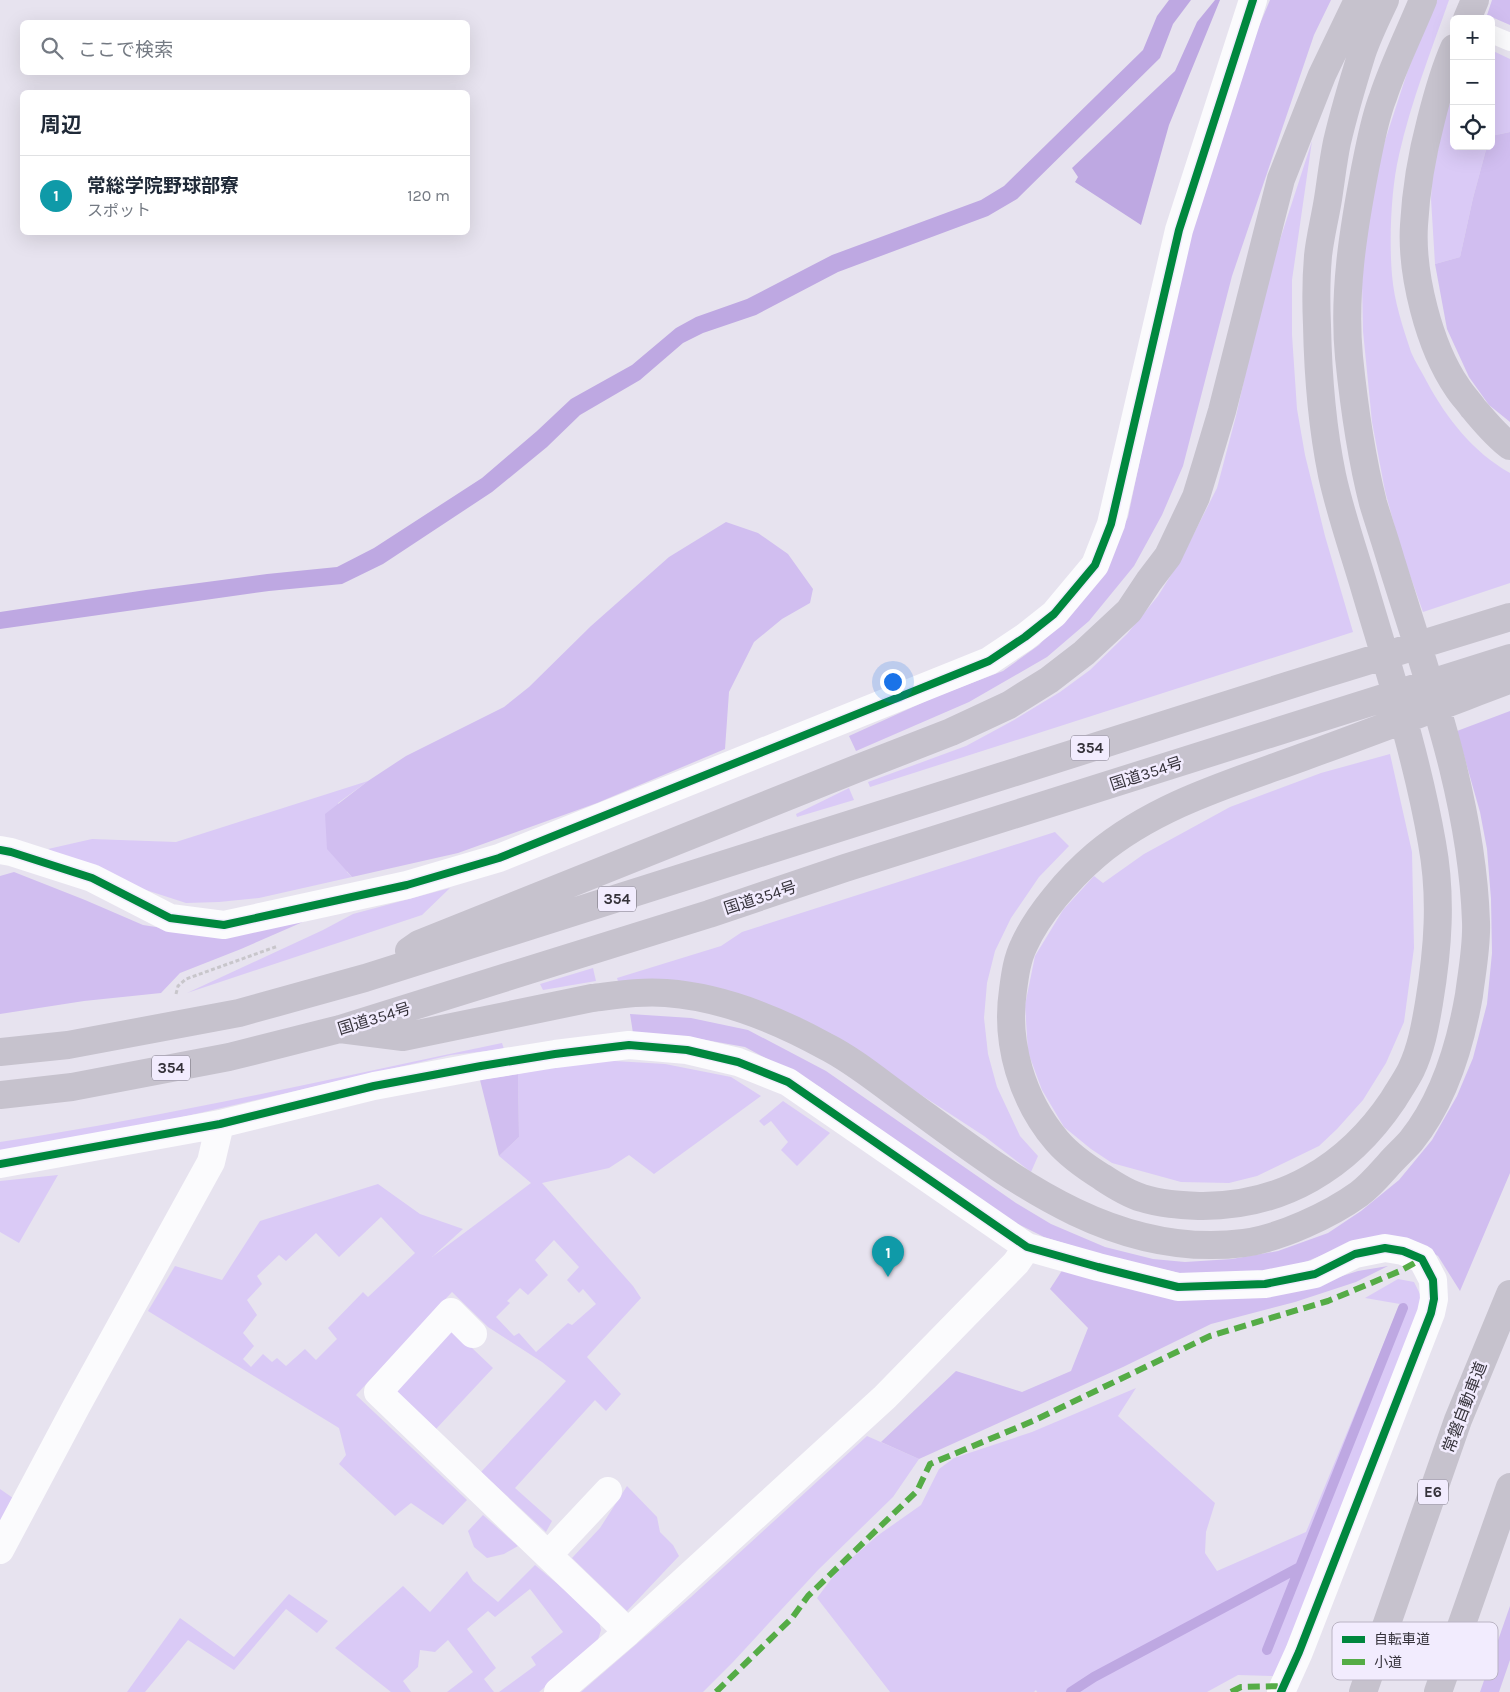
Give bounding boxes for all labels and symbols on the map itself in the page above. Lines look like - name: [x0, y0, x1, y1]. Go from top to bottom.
- your location: [880, 669, 906, 695]
- road number: 354: [1071, 736, 1109, 760]
- street label: 国道354号: [1107, 753, 1185, 794]
- street label: 国道354号: [721, 877, 799, 918]
- road number: 354: [598, 886, 636, 912]
- street label: 国道354号: [335, 998, 413, 1039]
- road number: 354: [152, 1056, 190, 1080]
- pin: 1: [872, 1236, 904, 1277]
- street label: 常磐自動車道: [1438, 1359, 1491, 1455]
- road number: E6: [1418, 1480, 1448, 1504]
- legend: [1332, 1622, 1498, 1680]
- text: 自転車道: [1374, 1631, 1430, 1648]
- text: 小道: [1374, 1654, 1402, 1671]

